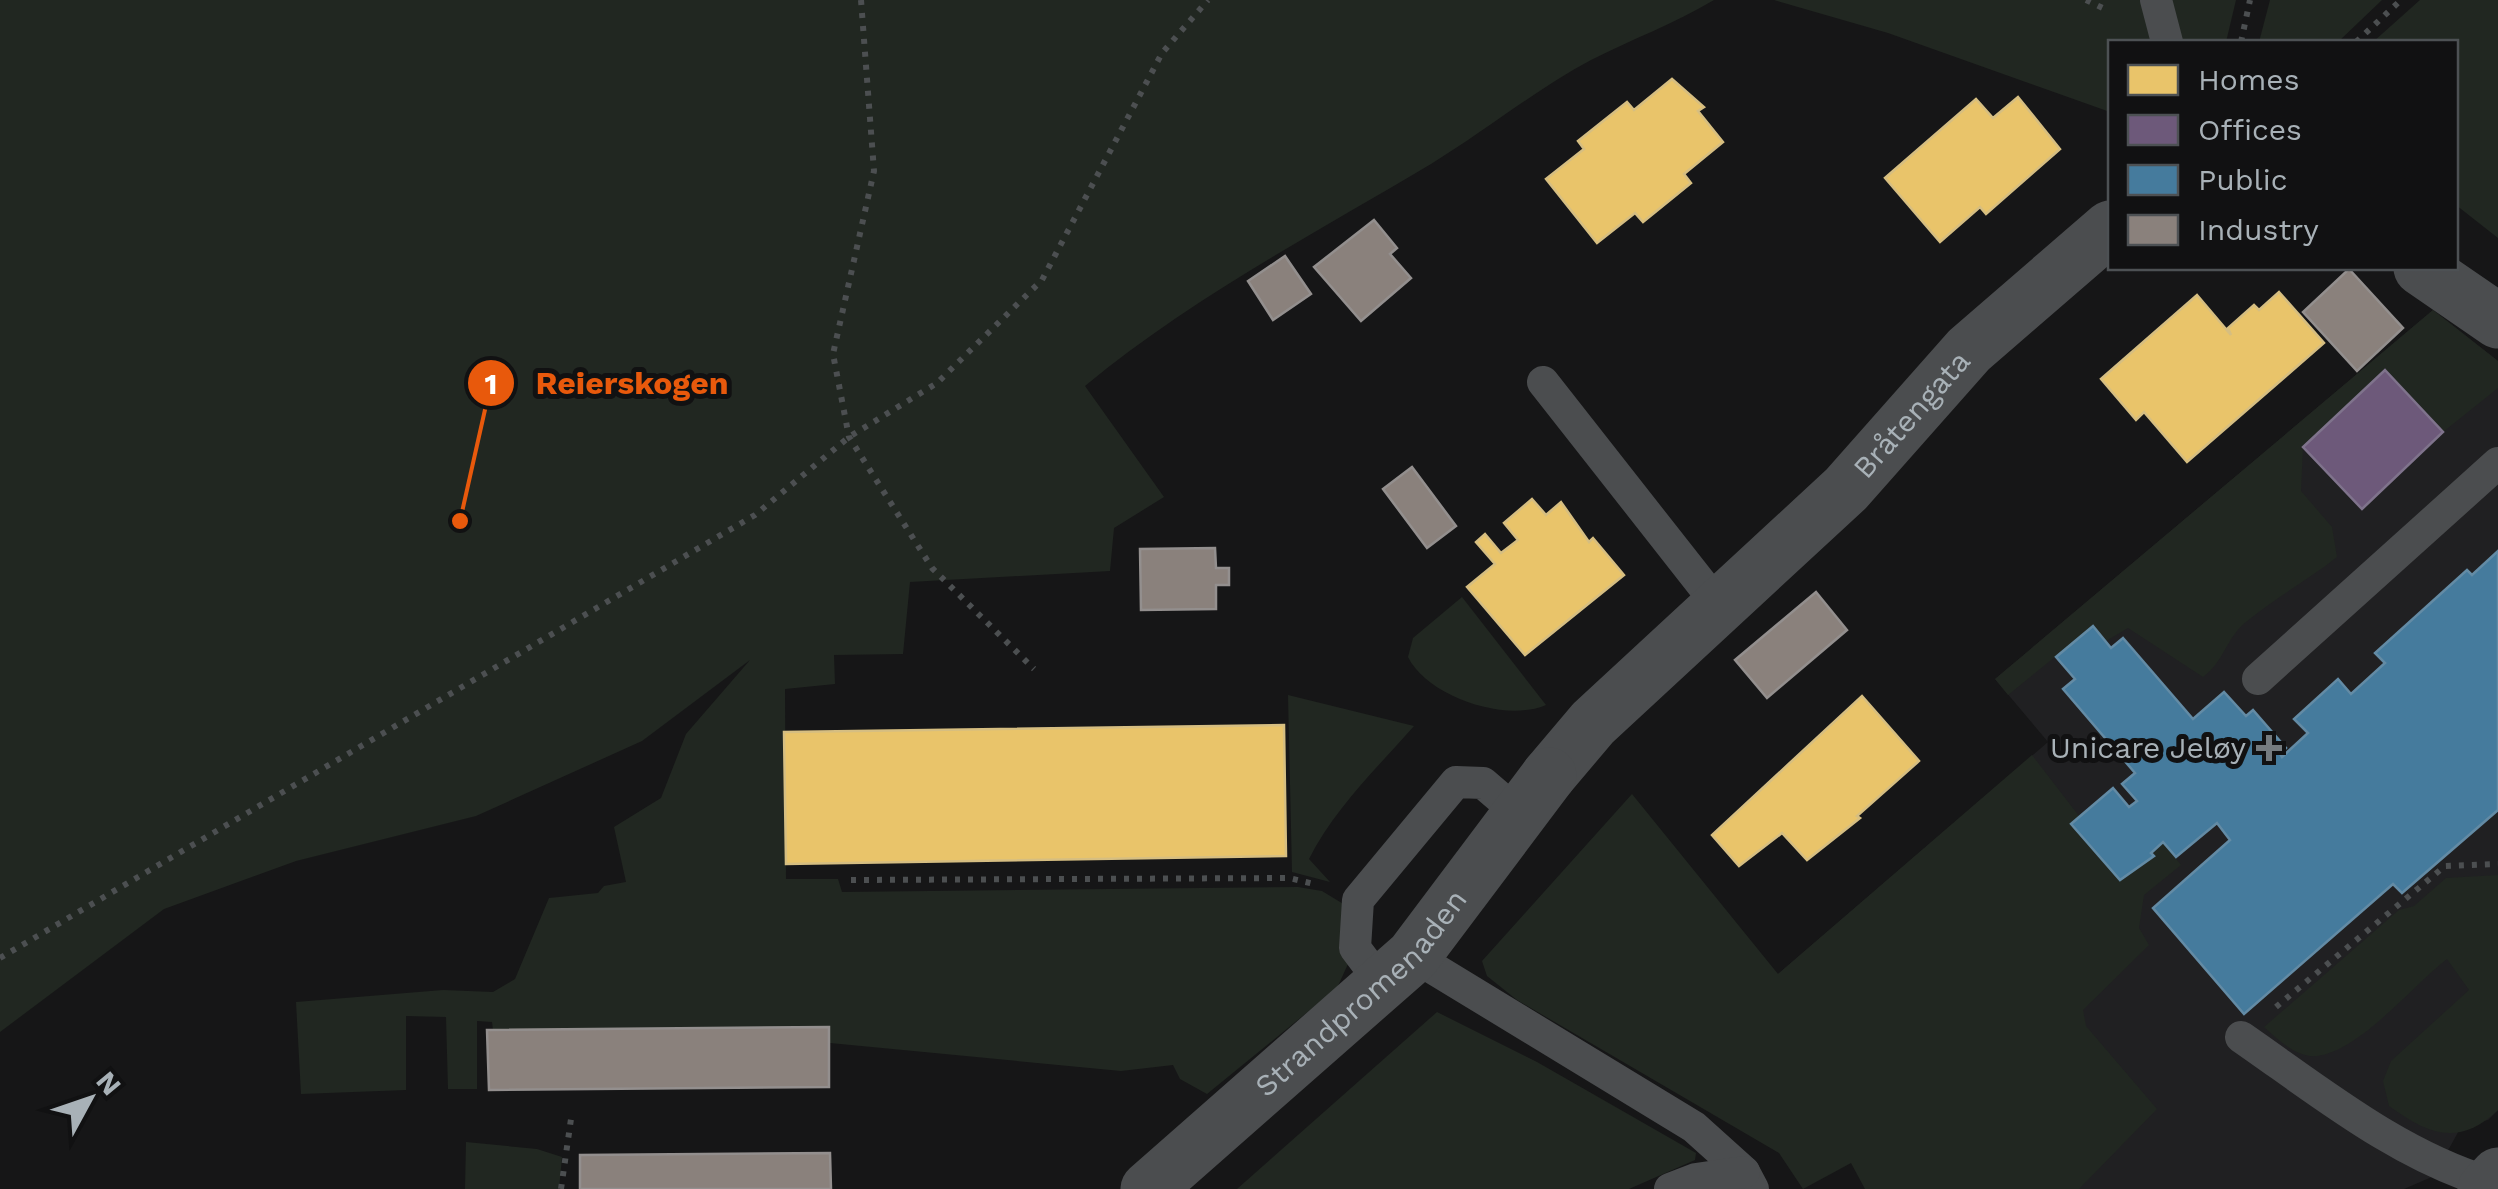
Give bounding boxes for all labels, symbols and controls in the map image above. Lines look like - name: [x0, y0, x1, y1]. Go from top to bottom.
- legend: [2108, 40, 2458, 270]
- text: Homes: [2198, 62, 2300, 97]
- text: Offices: [2198, 112, 2302, 147]
- text: Public: [2198, 162, 2288, 197]
- text: Industry: [2198, 212, 2319, 247]
- street label: Bråtengata: [1846, 343, 1977, 485]
- callout: Reierskogen: [466, 352, 749, 414]
- text: Reierskogen: [535, 364, 729, 402]
- text: 1: [485, 366, 497, 401]
- place label: Unicare Jeløy: [2050, 730, 2247, 765]
- marker: Unicare Jeløy: [2256, 735, 2282, 761]
- street label: Strandpromenaden: [1248, 882, 1474, 1104]
- north arrow: [40, 1049, 140, 1149]
- text: N: [89, 1065, 128, 1102]

